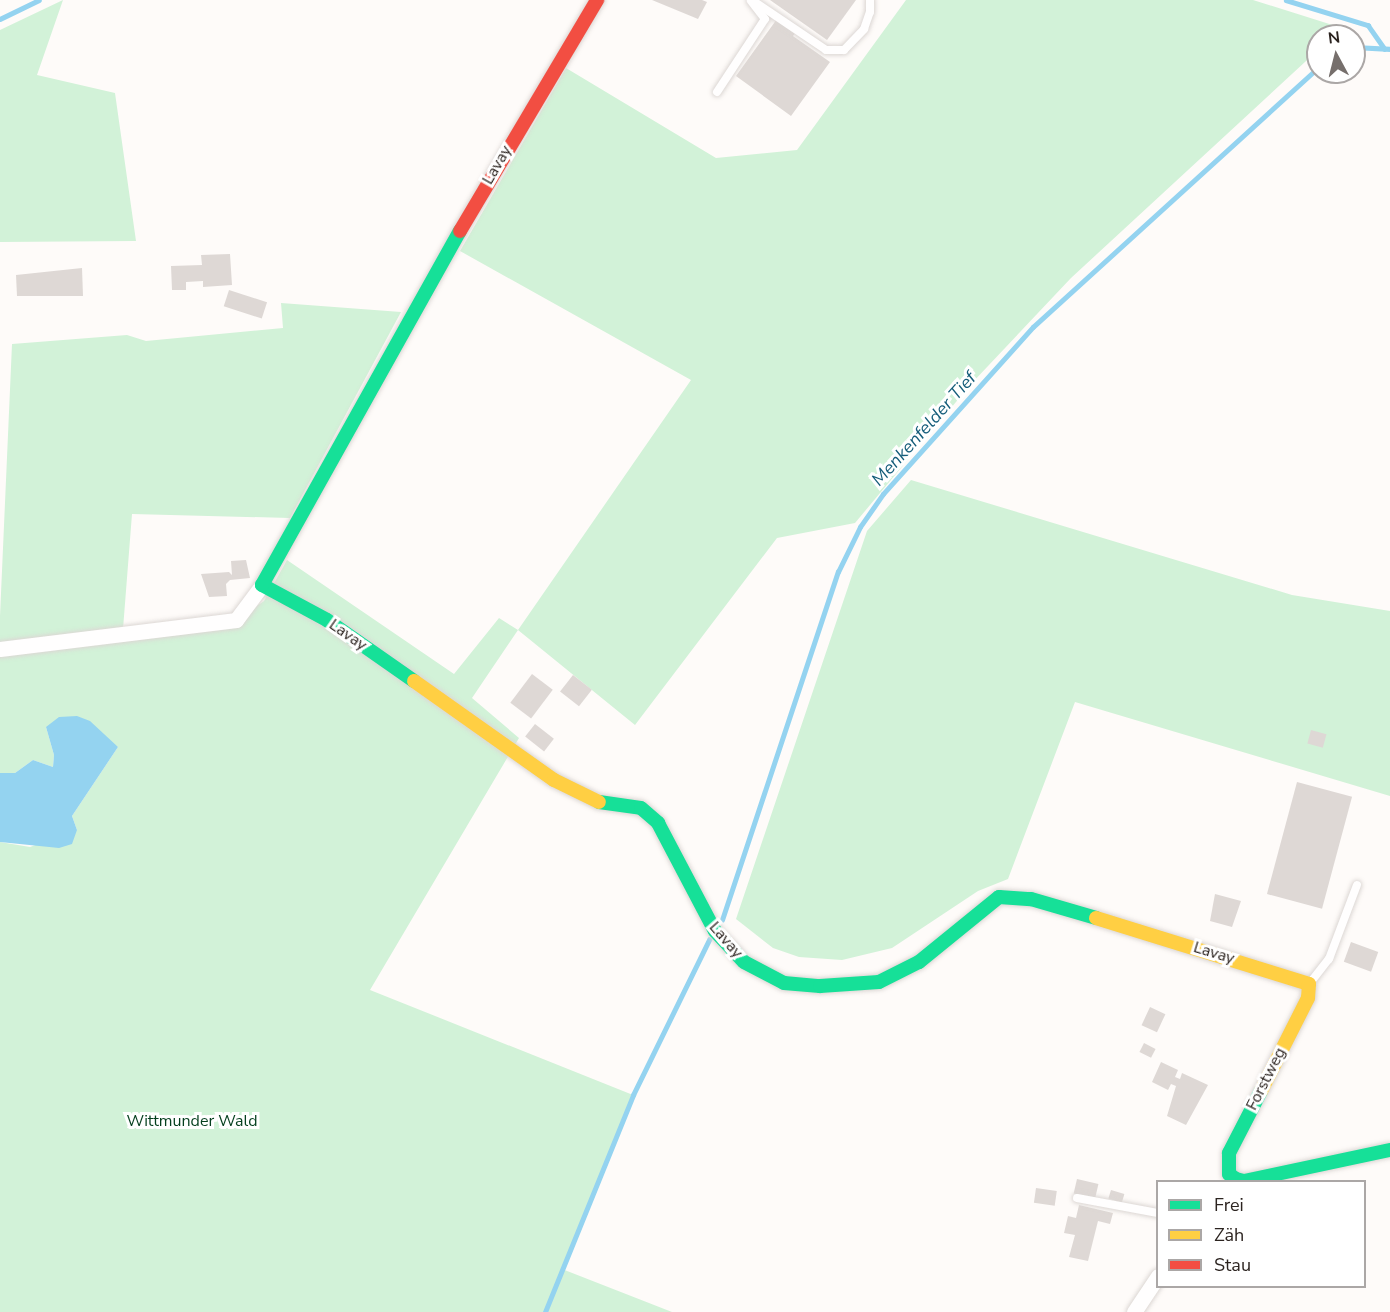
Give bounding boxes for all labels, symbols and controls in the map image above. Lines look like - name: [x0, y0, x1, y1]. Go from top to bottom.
- north arrow: [1306, 24, 1366, 84]
- text: N: [1327, 26, 1341, 50]
- street label: Lavay: [478, 142, 516, 188]
- water label: Menkenfelder Tief: [867, 368, 981, 490]
- street label: Lavay: [325, 615, 371, 655]
- street label: Lavay: [705, 918, 747, 962]
- street label: Lavay: [1191, 938, 1237, 968]
- street label: Forstweg: [1242, 1045, 1290, 1113]
- park label: Wittmunder Wald: [127, 1111, 257, 1131]
- legend: [1156, 1180, 1366, 1288]
- text: Frei: [1214, 1193, 1244, 1217]
- text: Zäh: [1214, 1223, 1244, 1247]
- text: Stau: [1214, 1253, 1251, 1277]

